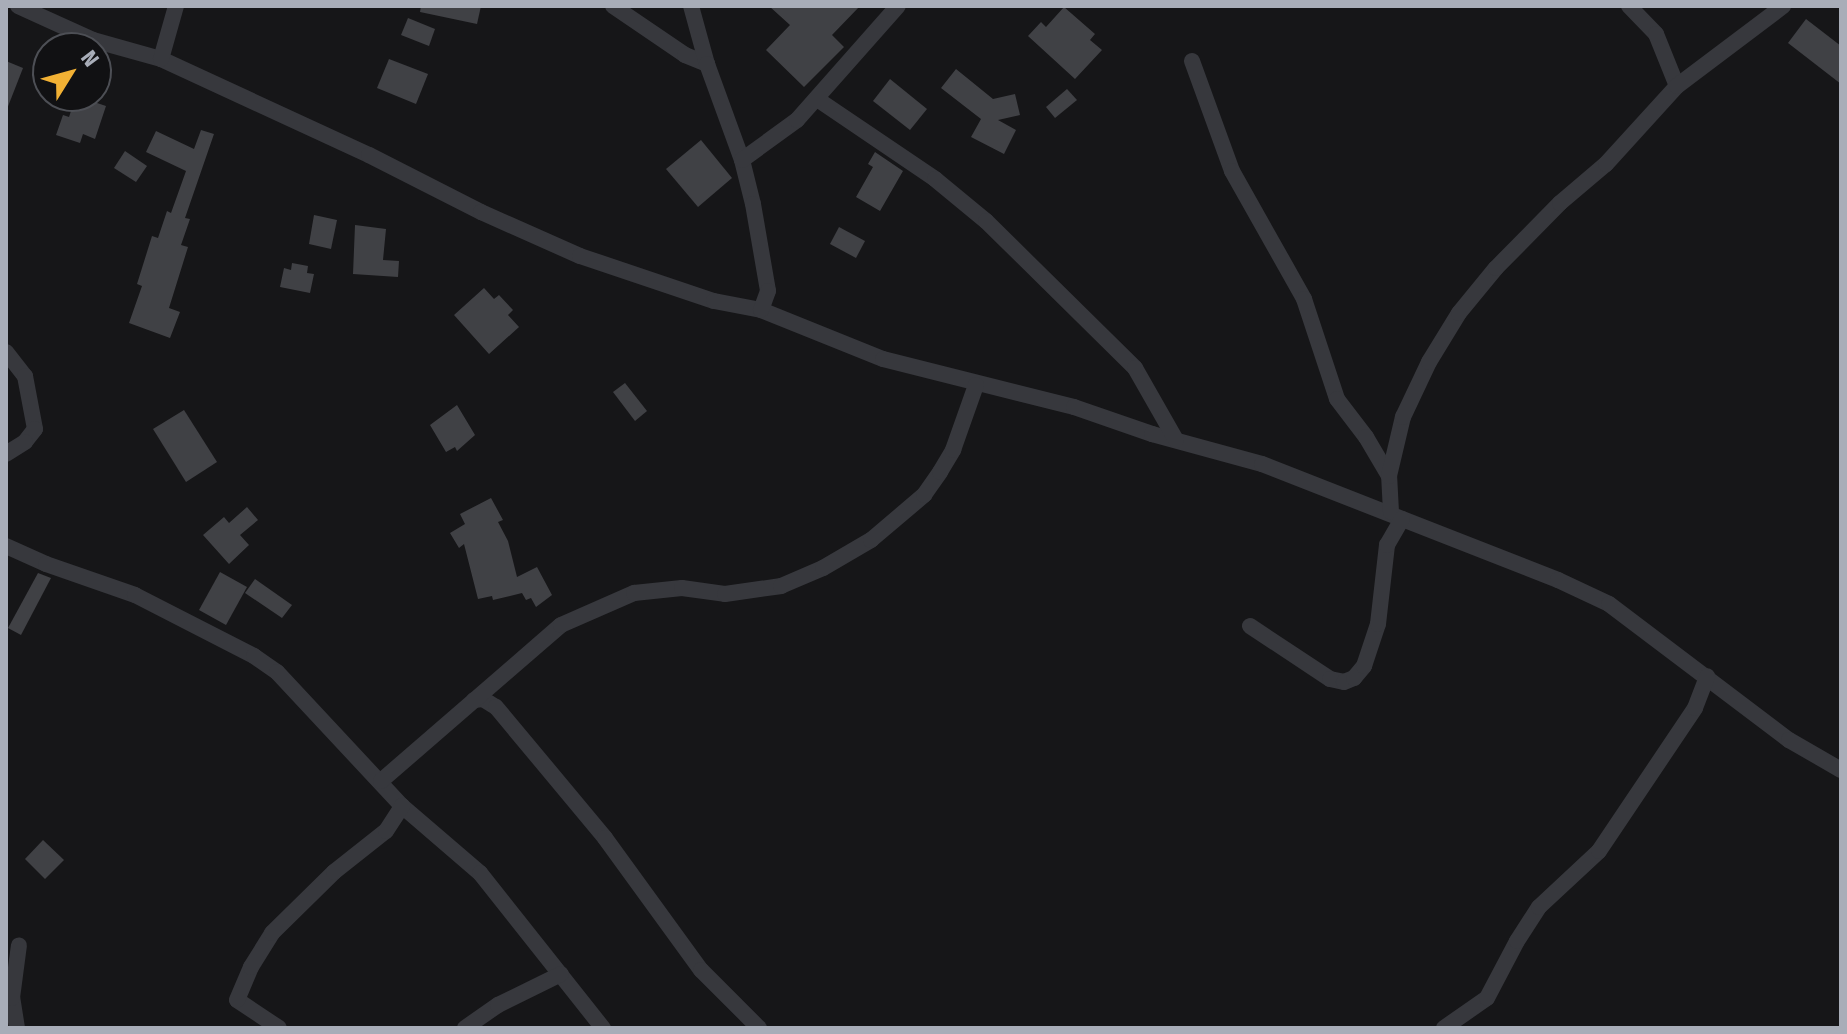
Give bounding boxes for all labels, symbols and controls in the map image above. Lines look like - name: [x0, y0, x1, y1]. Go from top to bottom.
- north arrow: [32, 32, 112, 112]
- text: N: [75, 45, 105, 72]

